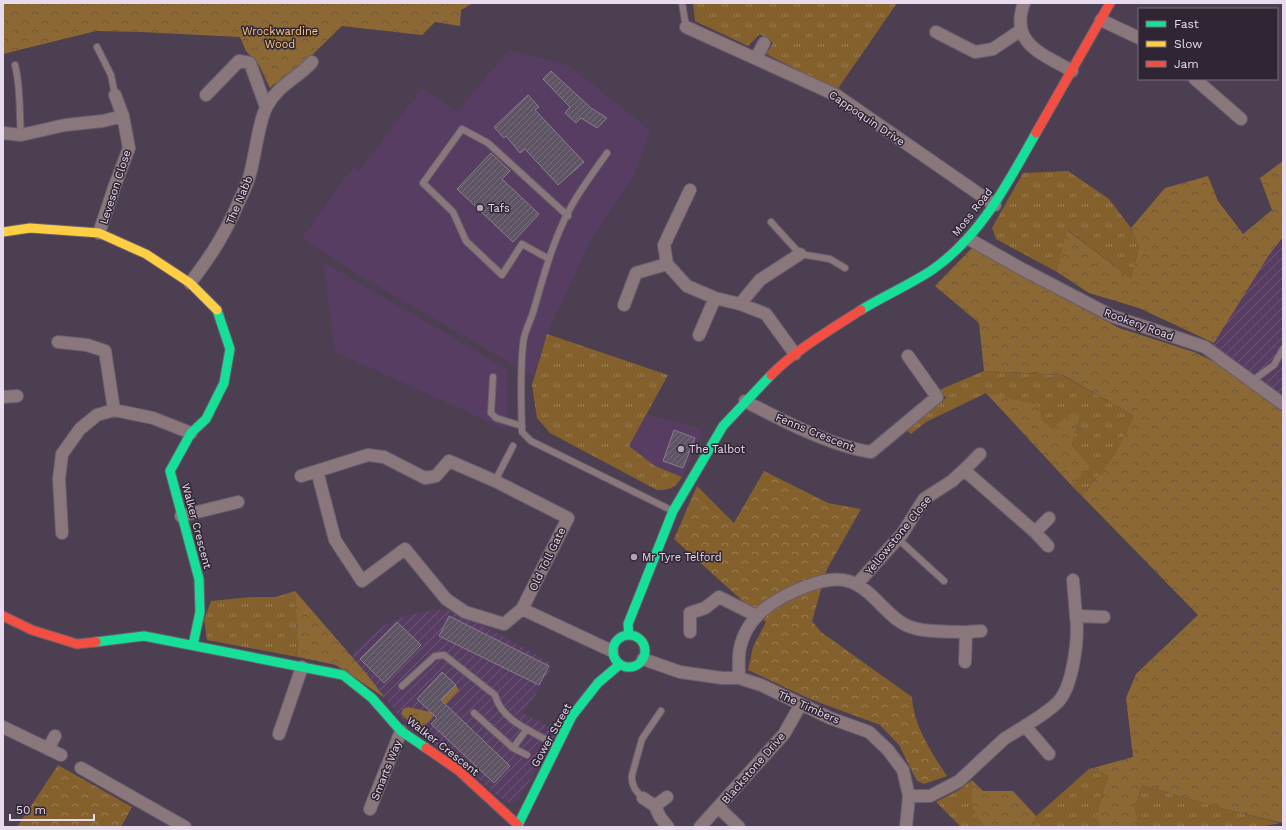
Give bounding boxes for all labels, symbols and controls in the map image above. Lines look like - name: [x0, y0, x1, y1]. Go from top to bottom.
- legend: [1138, 8, 1278, 80]
- text: Fast: [1174, 17, 1199, 31]
- park label: Wrockwardine Wood: [242, 25, 318, 51]
- text: Slow: [1174, 37, 1202, 51]
- text: Jam: [1174, 57, 1199, 71]
- street label: Cappoquin Drive: [826, 88, 907, 149]
- street label: Leveson Close: [97, 148, 134, 226]
- street label: The Nabb: [223, 174, 256, 226]
- street label: Moss Road: [949, 185, 995, 239]
- place label: Tafs: [488, 202, 510, 215]
- marker: Tafs: [475, 203, 485, 213]
- street label: Rookery Road: [1102, 306, 1175, 343]
- street label: Fenns Crescent: [774, 411, 856, 454]
- place label: The Talbot: [689, 443, 746, 456]
- marker: The Talbot: [676, 444, 686, 454]
- street label: Walker Crescent: [179, 482, 214, 571]
- street label: Yellowstone Close: [863, 493, 934, 577]
- street label: Old Toll Gate: [526, 525, 568, 593]
- place label: Mr Tyre Telford: [642, 551, 722, 564]
- marker: Mr Tyre Telford: [629, 552, 639, 562]
- street label: The Timbers: [776, 688, 842, 727]
- street label: Gower Street: [529, 701, 574, 769]
- street label: Walker Crescent: [404, 714, 482, 779]
- street label: Blackstone Drive: [719, 730, 788, 807]
- street label: Smarts Way: [369, 738, 404, 802]
- scale bar: [10, 796, 94, 822]
- text: 50 m: [16, 803, 46, 817]

